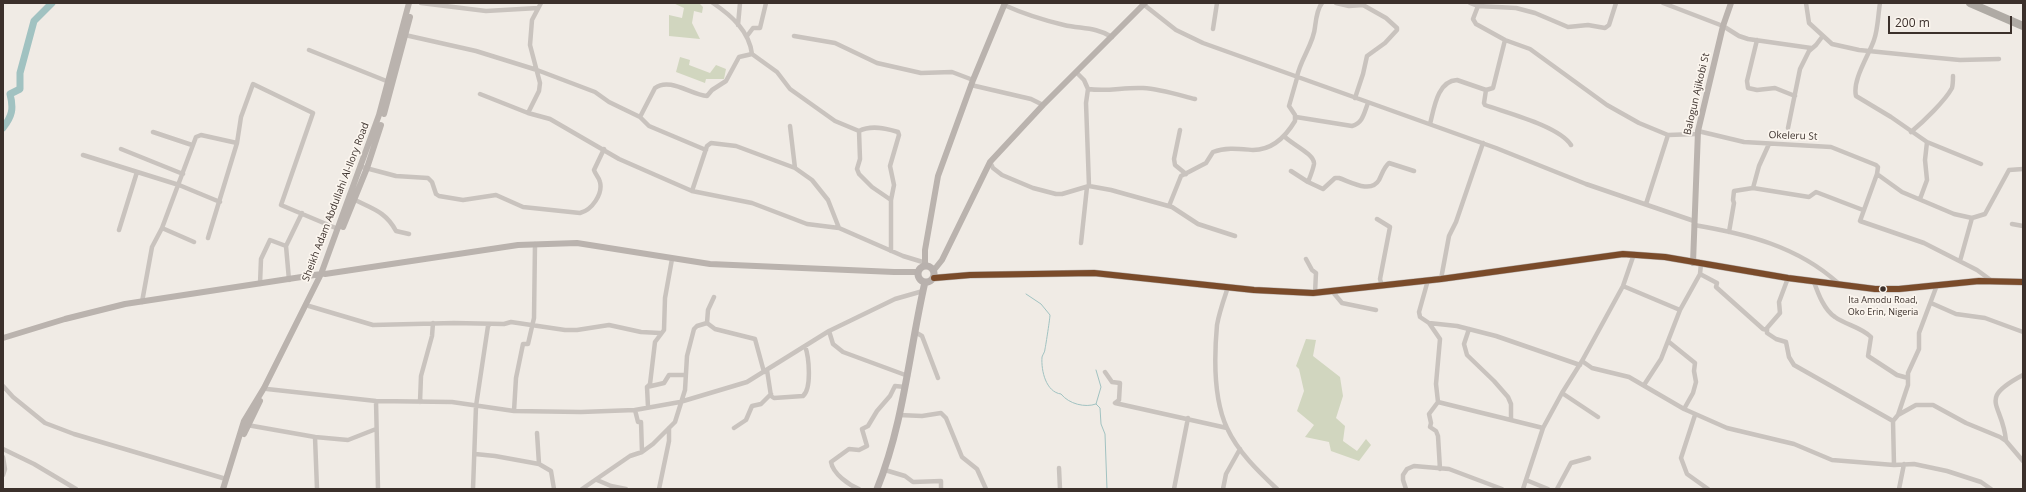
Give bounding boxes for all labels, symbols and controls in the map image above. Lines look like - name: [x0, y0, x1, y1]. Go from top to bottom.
- scale bar: [1890, 8, 2014, 34]
- text: 200 m: [1895, 14, 1930, 31]
- street label: Balogun Ajikobi St: [1682, 52, 1712, 136]
- street label: Sheikh Adam Abdullahi Al-Ilory Road: [300, 121, 372, 283]
- street label: Okeleru St: [1768, 129, 1818, 143]
- marker: Ita Amodu Road, Oko Erin, Nigeria: [1878, 284, 1888, 294]
- place label: Ita Amodu Road, Oko Erin, Nigeria: [1848, 295, 1918, 316]

